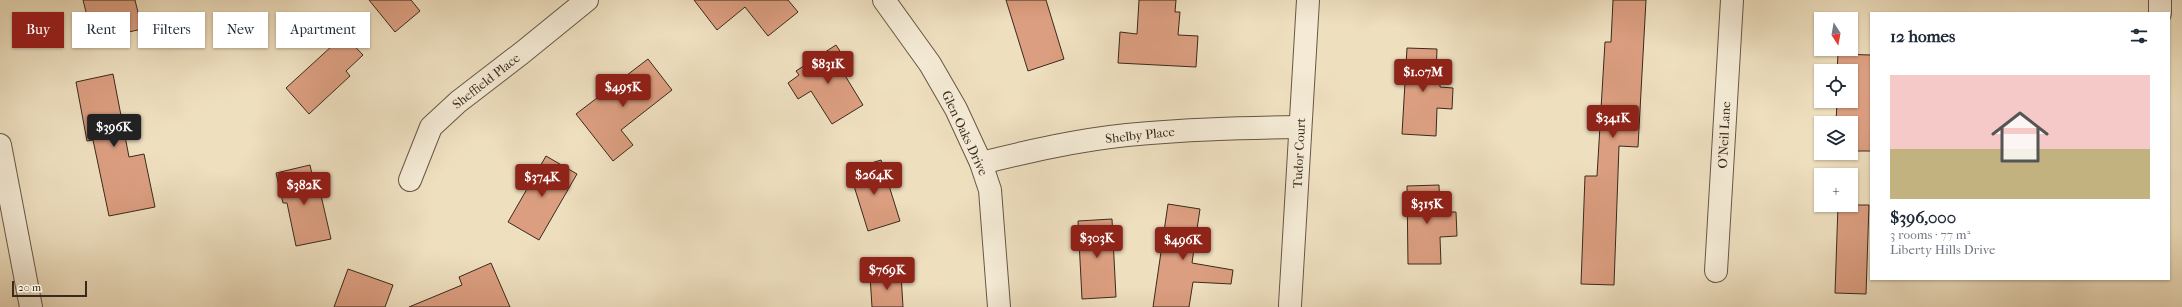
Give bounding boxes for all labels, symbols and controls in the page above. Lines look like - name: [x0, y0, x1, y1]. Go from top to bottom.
- chip: Buy: [12, 12, 64, 48]
- chip: Rent: [72, 12, 130, 48]
- chip: Filters: [138, 12, 205, 48]
- chip: New: [213, 12, 268, 48]
- chip: Apartment: [276, 12, 370, 48]
- north arrow: [1814, 12, 1858, 56]
- map controls: [1814, 12, 1858, 212]
- icon: filters: [2128, 25, 2150, 47]
- text: 12 homes: [1890, 26, 1955, 46]
- street label: Sheffield Place: [449, 50, 523, 112]
- pin: $831K: [800, 51, 856, 85]
- text: $831K: [811, 56, 845, 71]
- pin: $1.07M: [1390, 59, 1456, 93]
- text: $1.07M: [1403, 64, 1443, 79]
- button: locate: [1814, 64, 1858, 108]
- pin: $495K: [595, 74, 651, 108]
- text: $495K: [605, 79, 641, 94]
- street label: Glen Oaks Drive: [939, 88, 991, 178]
- street label: O'Neil Lane: [1715, 101, 1733, 169]
- icon: home: [1984, 101, 2056, 173]
- pin: $341K: [1585, 105, 1641, 139]
- text: $341K: [1596, 110, 1630, 125]
- pin: $396K: [86, 114, 142, 148]
- button: layers: [1814, 116, 1858, 160]
- street label: Tudor Court: [1290, 117, 1308, 189]
- text: $396K: [96, 119, 132, 134]
- street label: Shelby Place: [1105, 124, 1176, 146]
- pin: $264K: [846, 162, 902, 196]
- pin: $374K: [514, 164, 570, 198]
- text: $264K: [855, 167, 893, 182]
- button: +: [1814, 168, 1858, 212]
- text: $374K: [524, 169, 560, 184]
- pin: $382K: [276, 172, 332, 206]
- text: $382K: [286, 177, 322, 192]
- pin: $315K: [1399, 191, 1455, 225]
- text: $315K: [1411, 196, 1443, 211]
- text: $396,000: [1890, 207, 1956, 227]
- pin: $303K: [1069, 225, 1125, 259]
- pin: $496K: [1155, 227, 1211, 261]
- text: 3 rooms · 77 m²: [1890, 227, 1970, 242]
- text: $303K: [1080, 230, 1114, 245]
- text: $496K: [1164, 232, 1202, 247]
- text: Liberty Hills Drive: [1890, 242, 1995, 257]
- pin: $769K: [859, 257, 915, 291]
- text: $769K: [869, 262, 905, 277]
- scale bar: [12, 279, 87, 298]
- text: 20 m: [18, 281, 41, 294]

